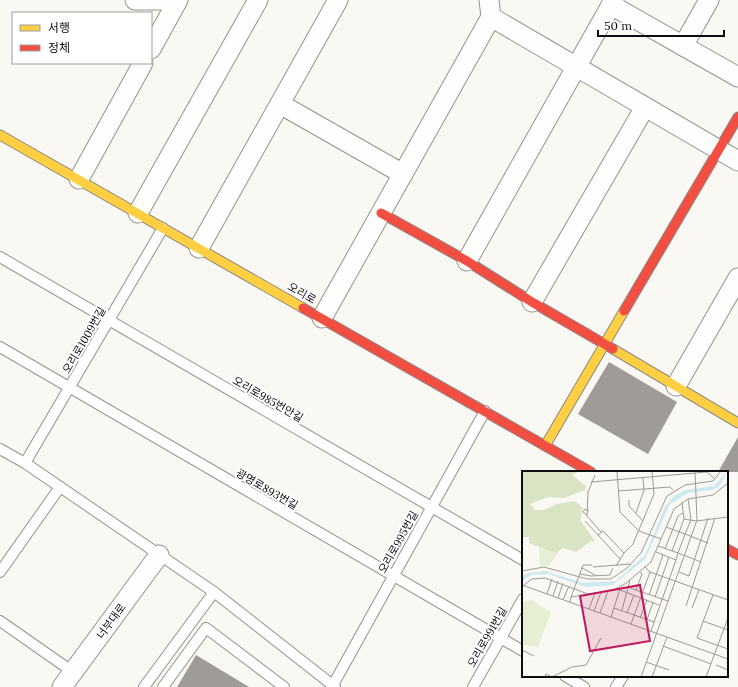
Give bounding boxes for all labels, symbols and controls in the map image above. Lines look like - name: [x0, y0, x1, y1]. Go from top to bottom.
- legend: [12, 12, 152, 64]
- scale bar: [598, 12, 724, 38]
- text: 50 m: [604, 18, 632, 33]
- text: 서행: [48, 20, 70, 35]
- text: 정체: [48, 40, 70, 55]
- street label: 오리로: [285, 279, 319, 307]
- street label: 오리로1009번길: [59, 304, 109, 376]
- street label: 오리로985번안길: [230, 373, 306, 425]
- street label: 광명로893번길: [234, 466, 300, 512]
- inset map: [522, 471, 728, 677]
- street label: 오리로995번길: [375, 508, 421, 576]
- street label: 너부대로: [93, 601, 129, 641]
- street label: 오리로991번길: [464, 604, 510, 670]

